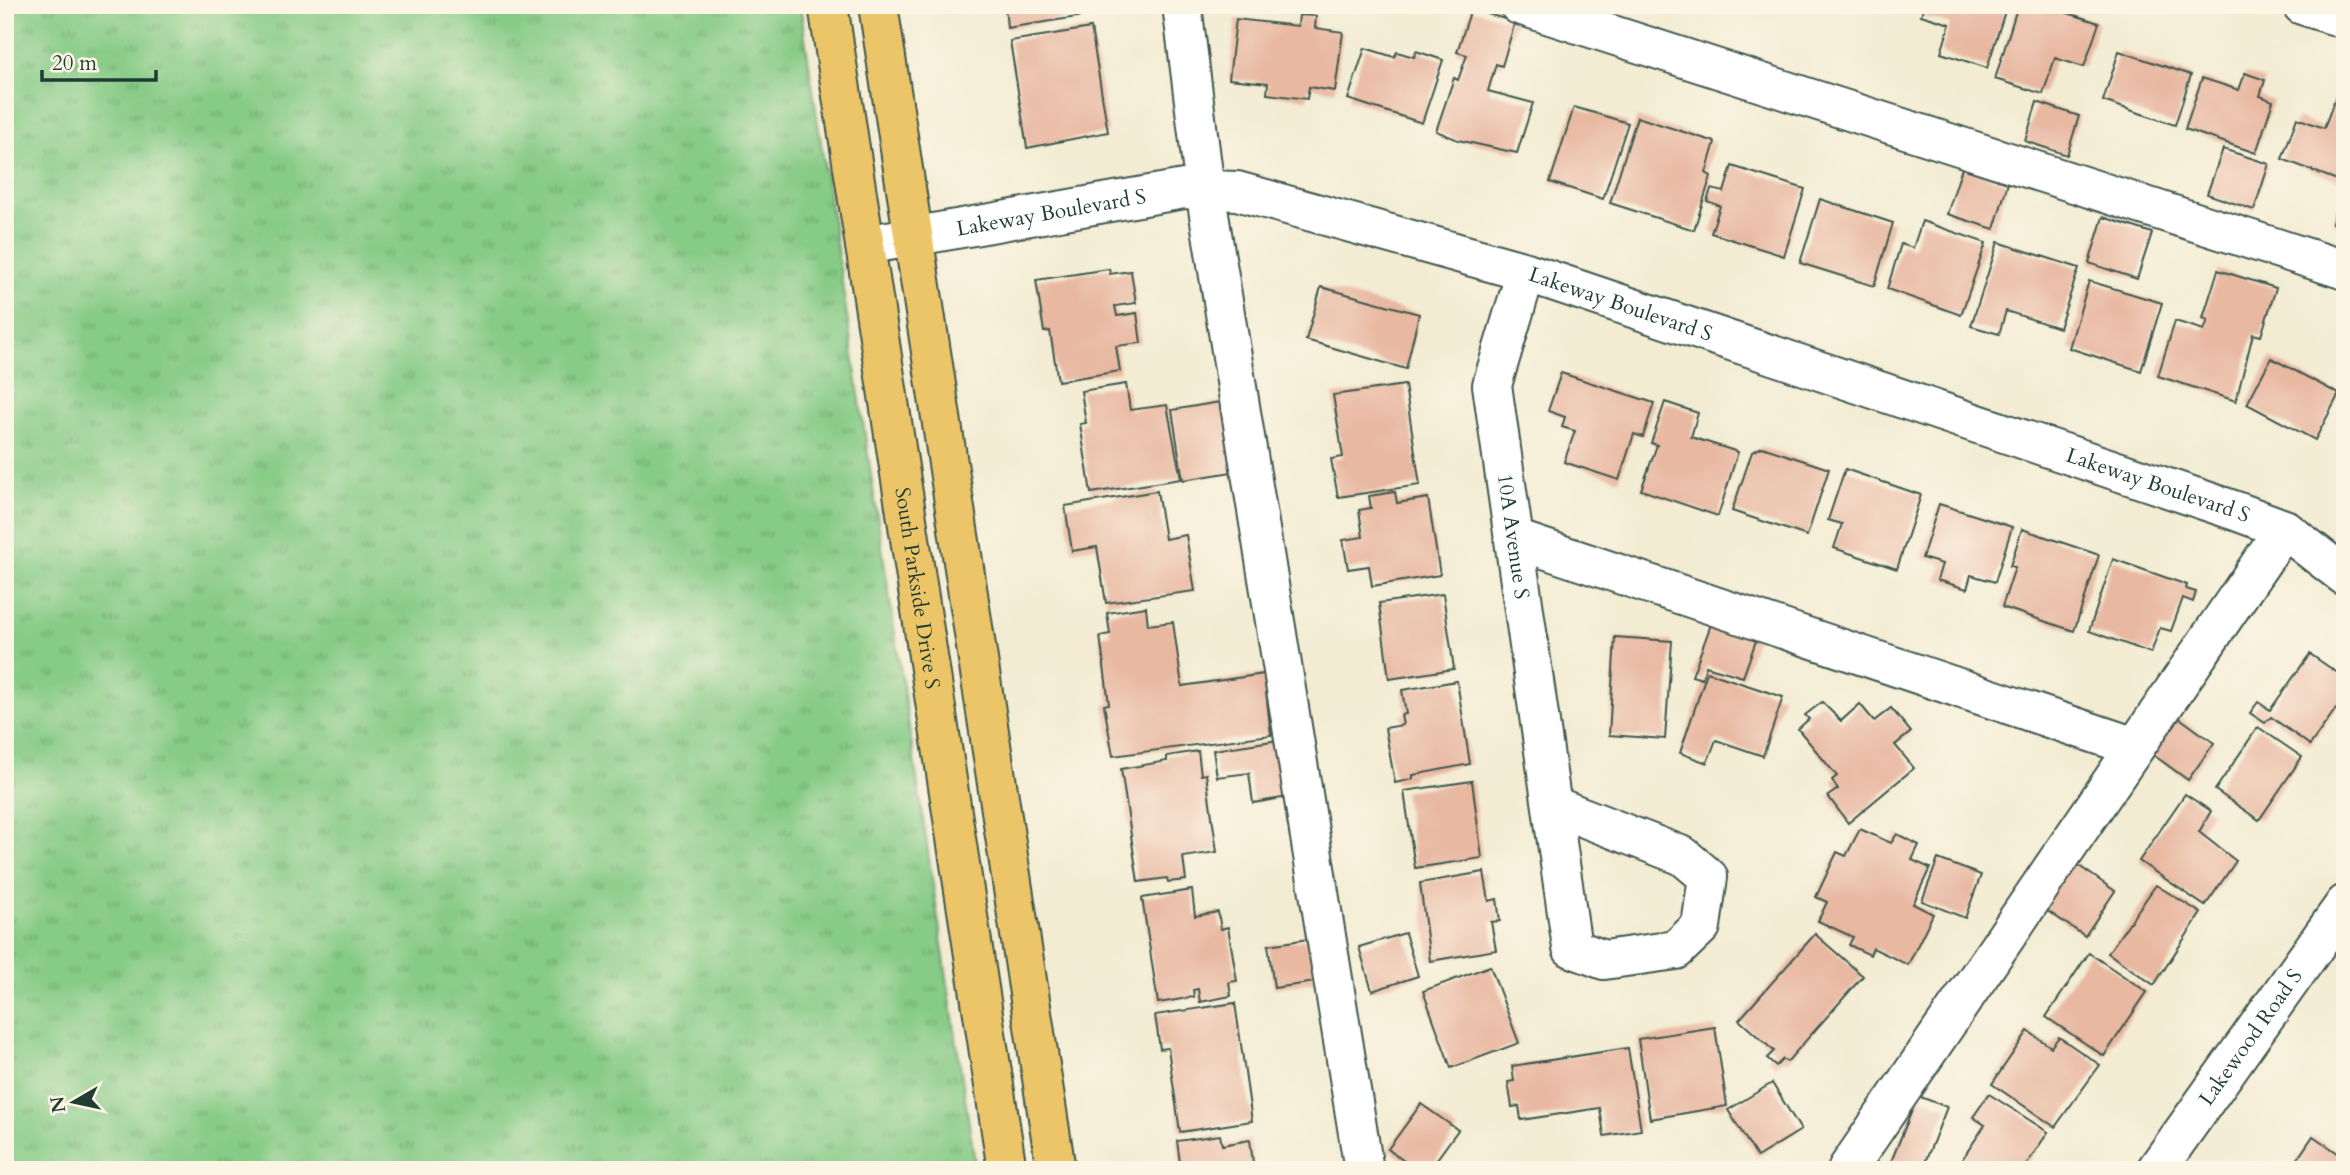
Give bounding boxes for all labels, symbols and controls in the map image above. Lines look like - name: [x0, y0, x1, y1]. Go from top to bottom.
- scale bar: [42, 38, 156, 82]
- text: 20 m: [52, 49, 97, 78]
- street label: Lakeway Boulevard S: [954, 181, 1148, 243]
- street label: Lakeway Boulevard S: [1525, 260, 1716, 348]
- street label: Lakeway Boulevard S: [2062, 440, 2254, 529]
- street label: 10A Avenue S: [1490, 472, 1537, 601]
- street label: South Parkside Drive S: [888, 485, 947, 691]
- street label: Lakewood Road S: [2192, 963, 2309, 1111]
- north arrow: [38, 1066, 108, 1136]
- text: N: [44, 1094, 72, 1115]

